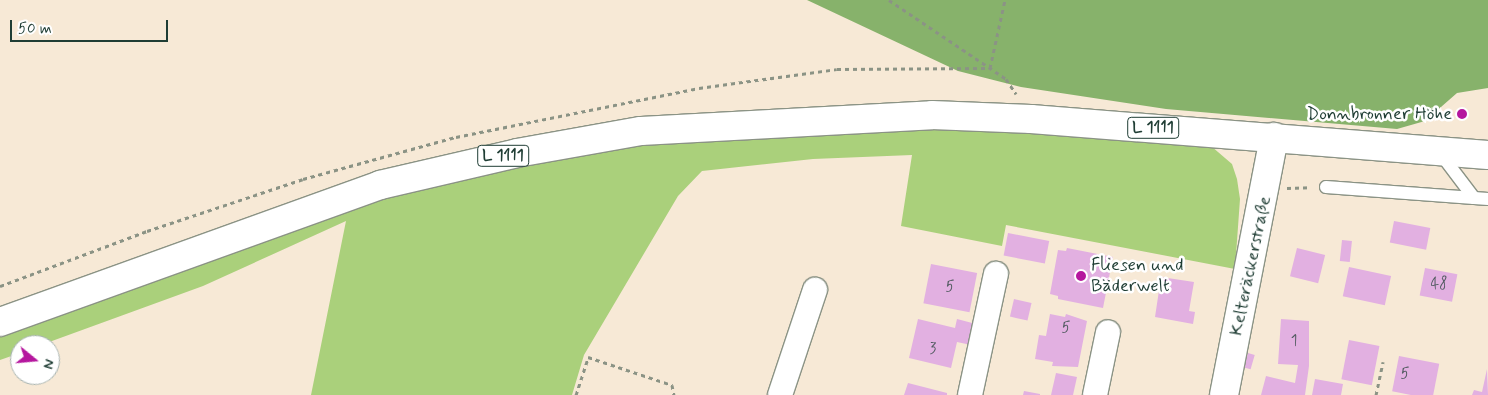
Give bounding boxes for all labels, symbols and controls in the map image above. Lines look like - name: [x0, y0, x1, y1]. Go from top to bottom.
- scale bar: [12, 10, 170, 42]
- text: 50 m: [18, 19, 52, 39]
- place label: Donnbronner Höhe: [1307, 103, 1452, 125]
- marker: Donnbronner Höhe: [1456, 108, 1468, 120]
- road number: L 1111: [1127, 115, 1179, 142]
- road number: L 1111: [477, 142, 529, 170]
- street label: Kelteräckerstraße: [1226, 194, 1276, 338]
- place label: Fliesen und Bäderwelt: [1091, 255, 1178, 298]
- marker: Fliesen und Bäderwelt: [1075, 270, 1087, 282]
- house number: 48: [1431, 276, 1447, 294]
- house number: 5: [946, 279, 954, 297]
- house number: 5: [1062, 320, 1070, 338]
- house number: 1: [1291, 333, 1297, 351]
- north arrow: [10, 335, 60, 385]
- house number: 3: [930, 341, 936, 359]
- text: N: [38, 357, 58, 371]
- house number: 5: [1401, 366, 1409, 384]

